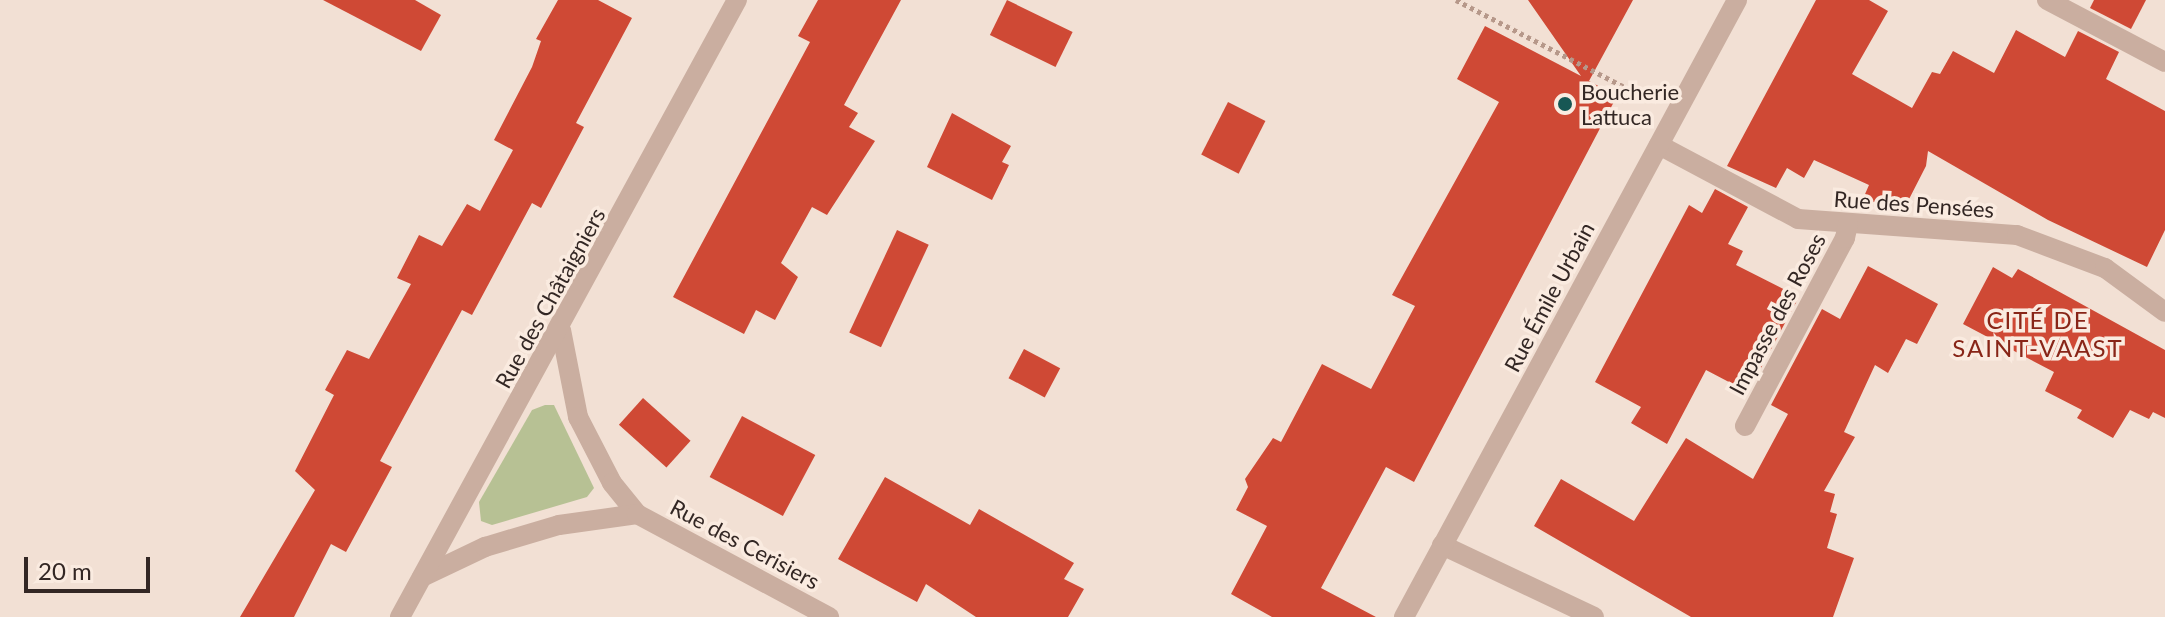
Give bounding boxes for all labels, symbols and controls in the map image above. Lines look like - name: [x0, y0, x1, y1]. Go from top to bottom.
- place label: Boucherie Lattuca: [1581, 78, 1679, 130]
- marker: Boucherie Lattuca: [1556, 95, 1574, 113]
- street label: Rue des Pensées: [1833, 185, 1995, 223]
- street label: Rue des Châtaigniers: [490, 203, 610, 393]
- street label: Rue Émile Urbain: [1498, 218, 1600, 376]
- street label: Impasse des Roses: [1723, 229, 1831, 399]
- district label: CITÉ DE SAINT-VAAST: [1952, 306, 2124, 362]
- street label: Rue des Cerisiers: [666, 494, 824, 594]
- scale bar: [28, 541, 154, 591]
- text: 20 m: [38, 556, 92, 585]

